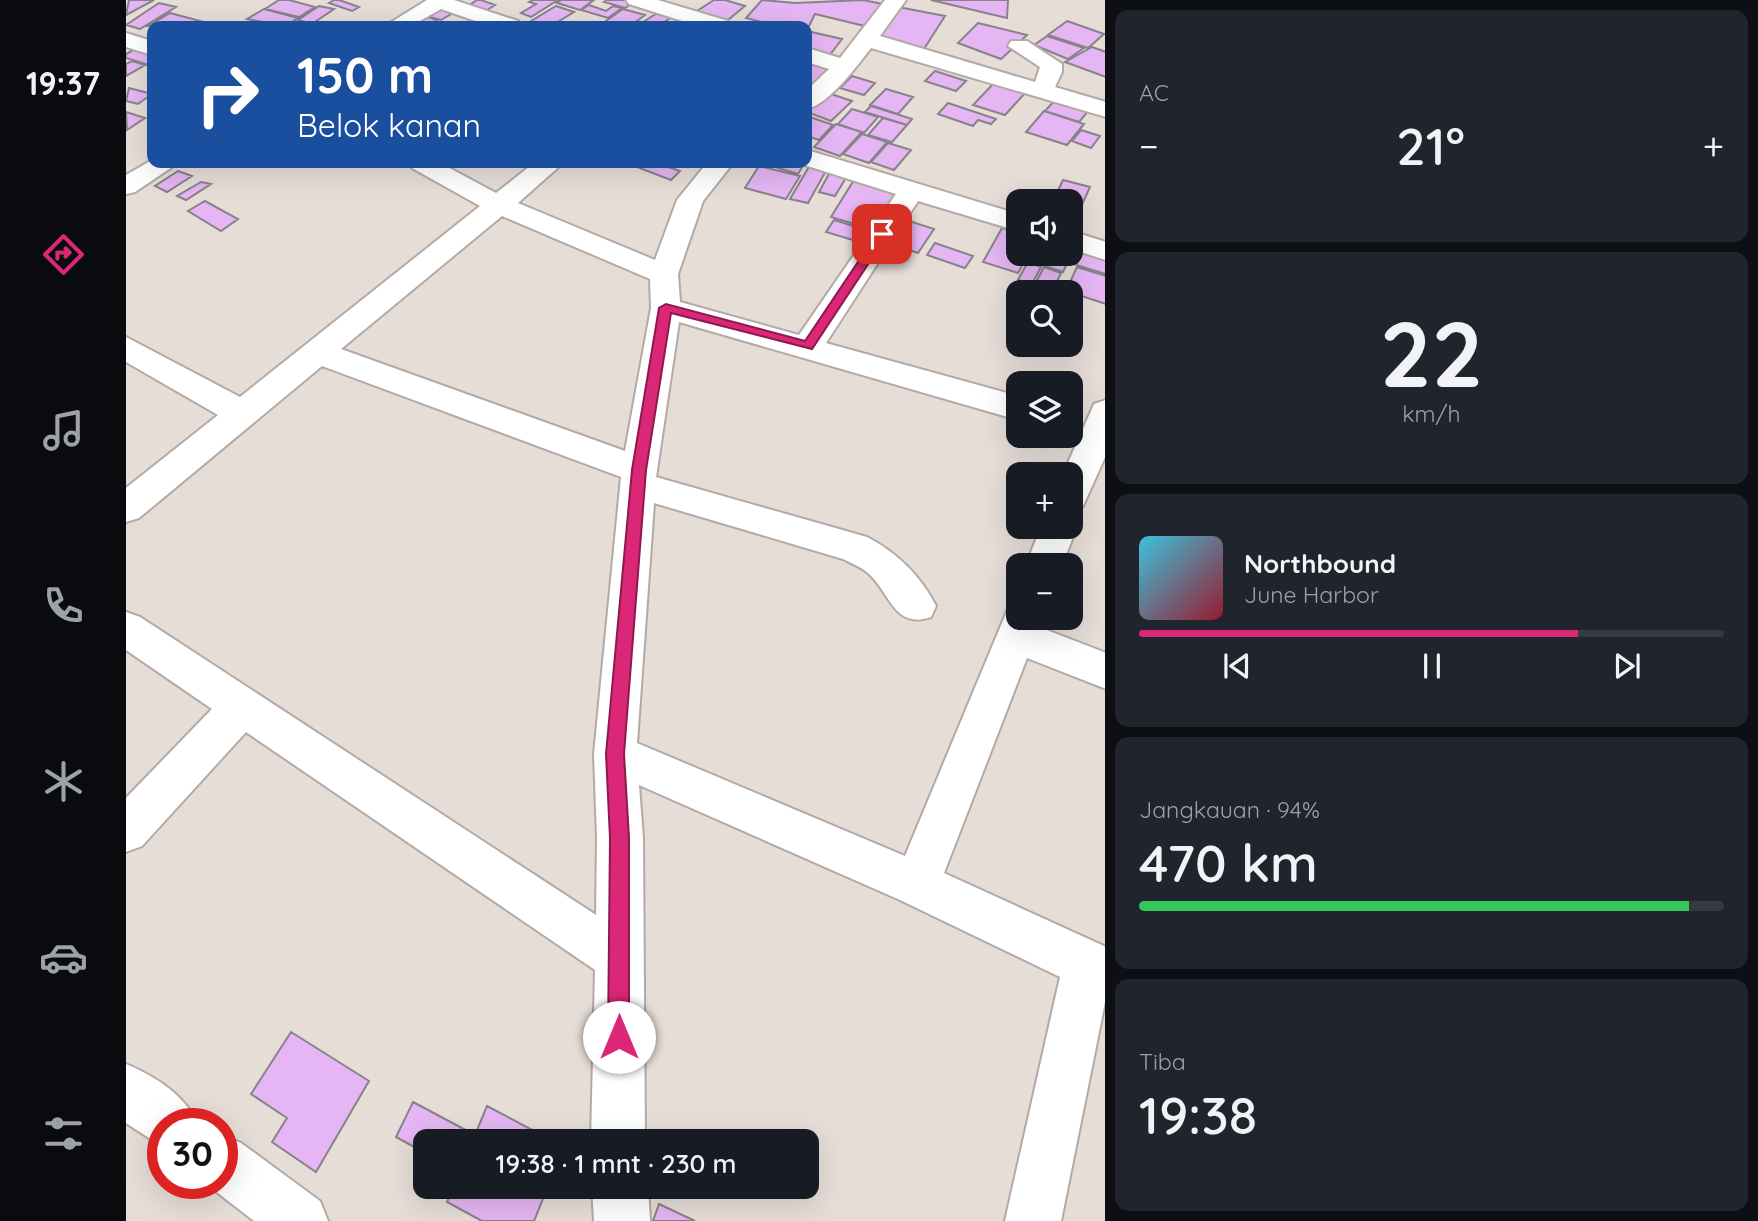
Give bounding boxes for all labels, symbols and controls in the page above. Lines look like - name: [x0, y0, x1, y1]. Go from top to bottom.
- text: 150 m: [297, 44, 433, 105]
- icon: right: [182, 49, 273, 140]
- text: 19:37: [26, 63, 100, 103]
- text: AC: [1139, 78, 1169, 107]
- text: Belok kanan: [297, 105, 481, 145]
- text: 21°: [1396, 113, 1465, 178]
- text: −: [1139, 122, 1159, 170]
- text: +: [1703, 122, 1724, 170]
- map controls: [1006, 189, 1083, 630]
- button: sound: [1006, 189, 1083, 266]
- pin: [852, 204, 912, 264]
- icon: arrive: [863, 215, 901, 253]
- icon: directions: [39, 230, 88, 279]
- button: search: [1006, 280, 1083, 357]
- text: 22: [1380, 296, 1483, 410]
- button: layers: [1006, 371, 1083, 448]
- text: km/h: [1402, 399, 1461, 428]
- icon: music: [39, 406, 88, 455]
- button: +: [1006, 462, 1083, 539]
- text: Northbound: [1244, 547, 1396, 580]
- button: −: [1006, 553, 1083, 630]
- text: June Harbor: [1244, 580, 1379, 609]
- icon: phone: [39, 581, 88, 630]
- icon: previous: [1218, 647, 1256, 685]
- icon: pause: [1413, 647, 1451, 685]
- icon: next: [1608, 647, 1646, 685]
- icon: climate: [39, 757, 88, 806]
- text: Jangkauan · 94%: [1139, 795, 1320, 824]
- text: 470 km: [1139, 830, 1318, 895]
- icon: car: [39, 933, 88, 982]
- position arrow: [582, 1000, 656, 1074]
- text: Tiba: [1139, 1047, 1186, 1076]
- text: 19:38: [1139, 1082, 1257, 1147]
- speed limit sign: 30: [147, 1108, 238, 1199]
- icon: filters: [39, 1109, 88, 1158]
- text: 19:38 · 1 mnt · 230 m: [496, 1147, 736, 1180]

